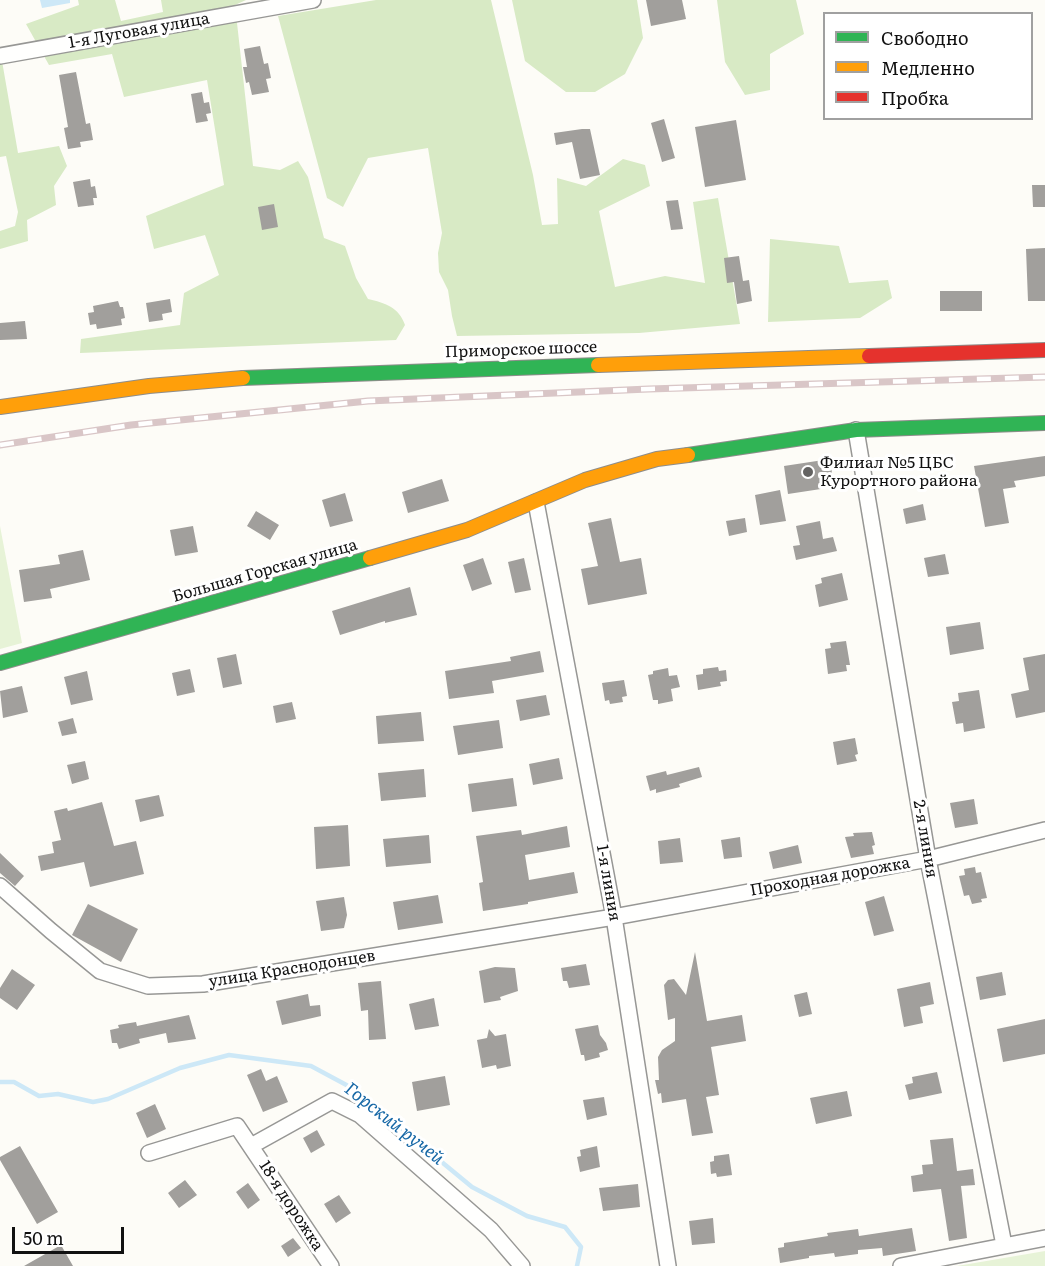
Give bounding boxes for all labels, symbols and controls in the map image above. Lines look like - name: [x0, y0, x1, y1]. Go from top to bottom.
- street label: 1-я Луговая улица: [67, 9, 211, 53]
- legend: [823, 12, 1033, 120]
- text: Свободно: [881, 24, 969, 51]
- text: Медленно: [881, 54, 975, 81]
- text: Пробка: [881, 84, 949, 111]
- street label: Приморское шоссе: [444, 338, 598, 362]
- place label: Филиал №5 ЦБС Курортного района: [820, 453, 978, 491]
- marker: Филиал №5 ЦБС Курортного района: [801, 465, 815, 479]
- street label: Большая Горская улица: [170, 535, 360, 607]
- street label: 2-я линия: [909, 798, 941, 880]
- street label: 1-я линия: [592, 843, 624, 923]
- street label: Проходная дорожка: [748, 853, 912, 901]
- street label: улица Краснодонцев: [207, 946, 377, 992]
- water label: Горский ручей: [340, 1078, 448, 1170]
- street label: 18-я дорожка: [255, 1157, 327, 1255]
- scale bar: [15, 1215, 128, 1253]
- text: 50 m: [23, 1224, 64, 1251]

